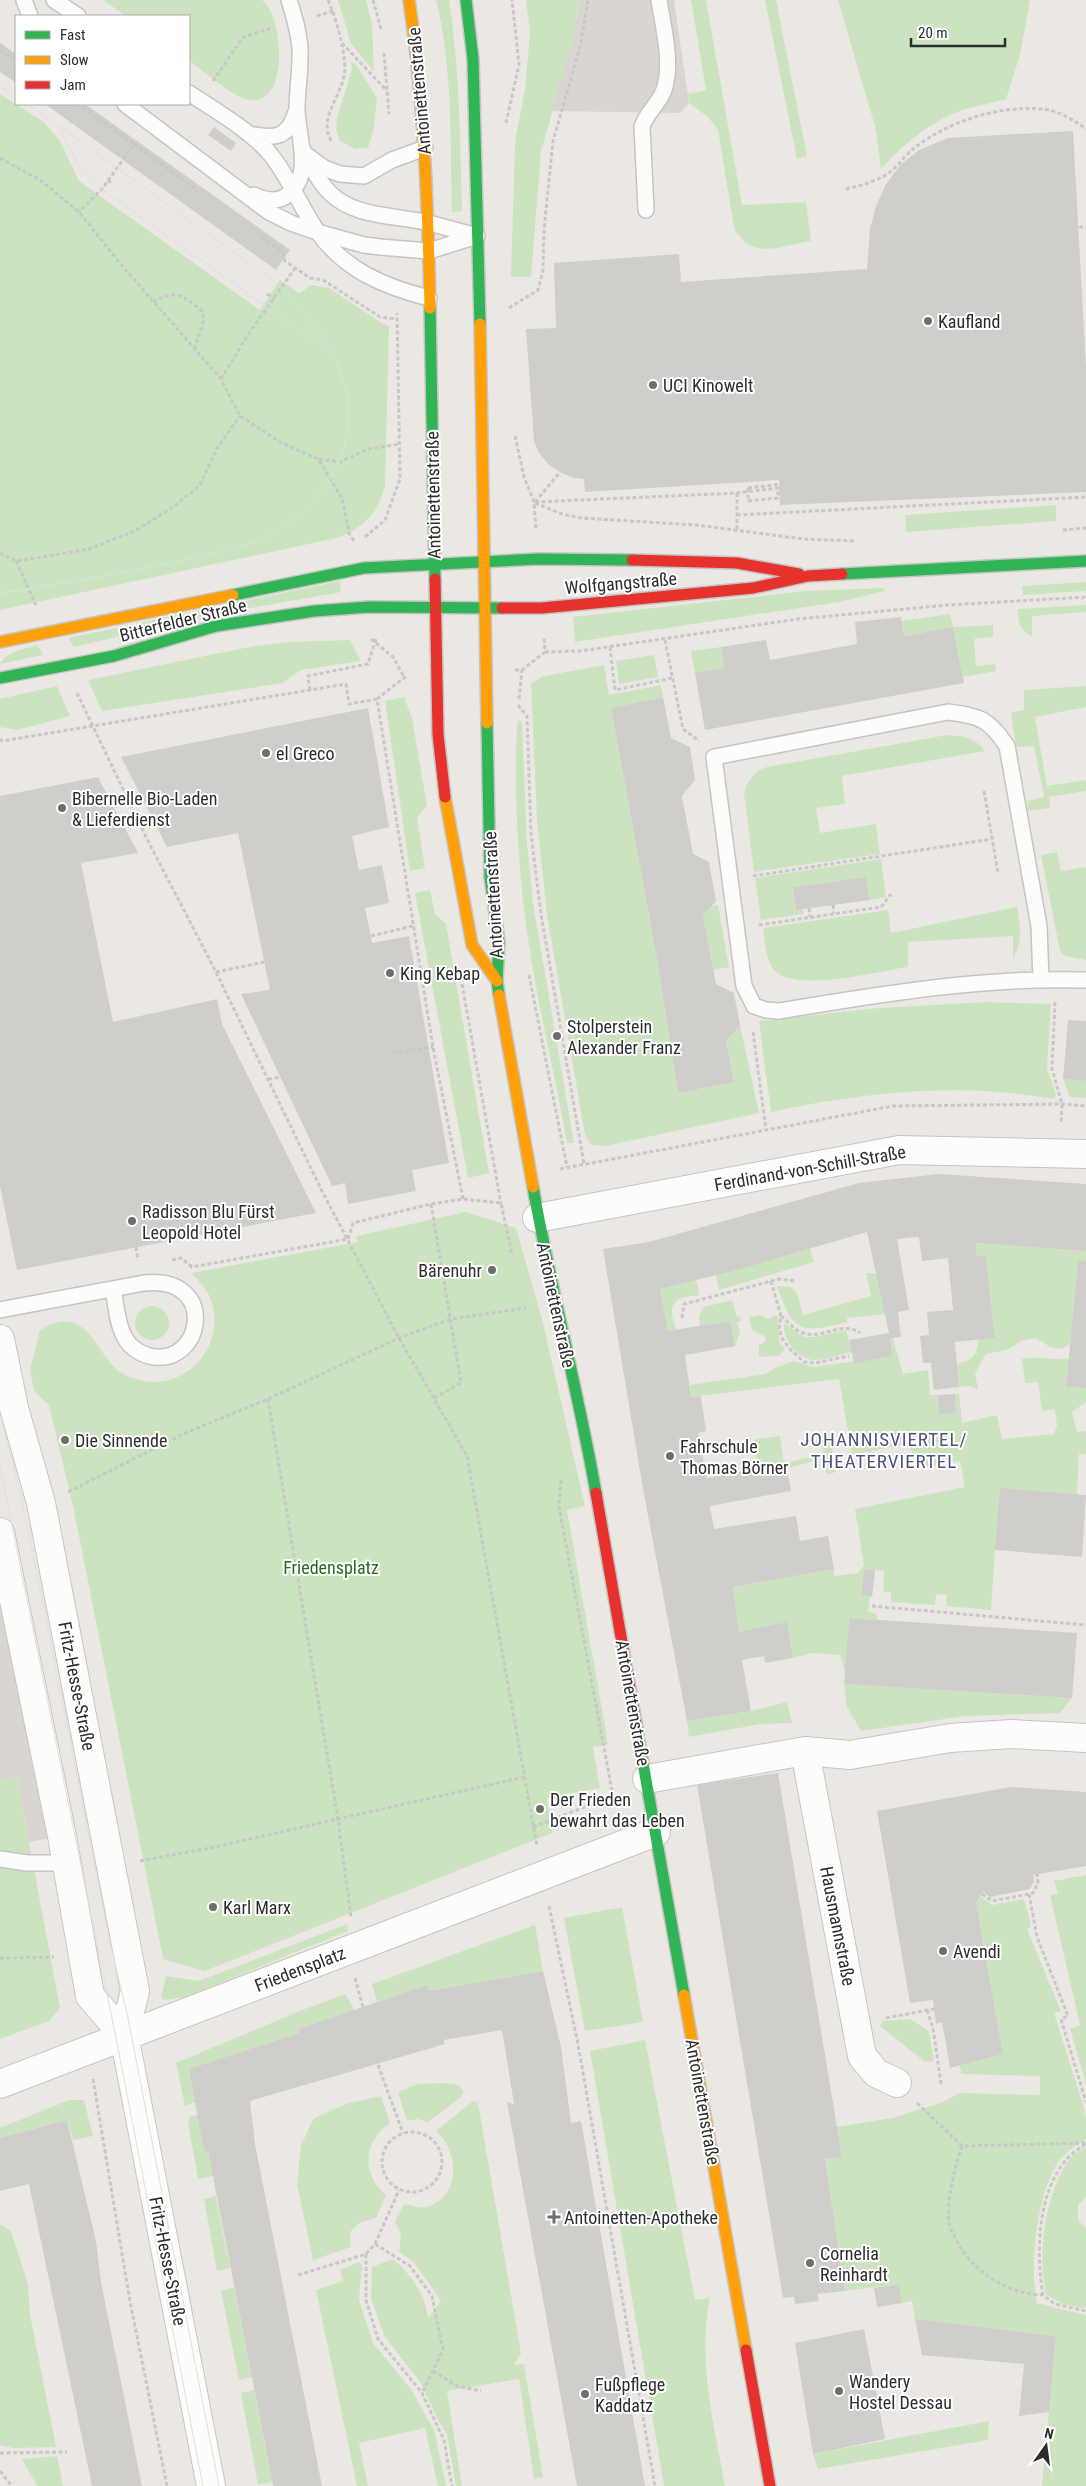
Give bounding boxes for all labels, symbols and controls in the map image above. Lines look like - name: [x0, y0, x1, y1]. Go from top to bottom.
- legend: [15, 15, 190, 105]
- scale bar: [911, 15, 1005, 47]
- text: 20 m: [918, 24, 948, 42]
- text: Fast: [60, 26, 85, 44]
- street label: Antoinettenstraße: [403, 27, 435, 155]
- text: Slow: [60, 51, 89, 69]
- text: Jam: [60, 76, 86, 94]
- place label: Kaufland: [938, 311, 1001, 332]
- marker: Kaufland: [922, 315, 934, 327]
- place label: UCI Kinowelt: [663, 375, 753, 396]
- marker: UCI Kinowelt: [647, 379, 659, 391]
- street label: Antoinettenstraße: [421, 431, 445, 559]
- street label: Wolfgangstraße: [564, 568, 678, 598]
- street label: Bitterfelder Straße: [117, 594, 249, 646]
- place label: el Greco: [276, 743, 334, 764]
- marker: el Greco: [260, 747, 272, 759]
- place label: Bibernelle Bio-Laden & Lieferdienst: [72, 788, 217, 830]
- marker: Bibernelle Bio-Laden & Lieferdienst: [56, 802, 68, 814]
- street label: Antoinettenstraße: [479, 831, 507, 959]
- place label: King Kebap: [400, 963, 480, 984]
- marker: King Kebap: [384, 967, 396, 979]
- place label: Stolperstein Alexander Franz: [567, 1016, 681, 1058]
- marker: Stolperstein Alexander Franz: [551, 1030, 563, 1042]
- street label: Ferdinand-von-Schill-Straße: [713, 1141, 907, 1195]
- place label: Radisson Blu Fürst Leopold Hotel: [142, 1201, 275, 1243]
- marker: Radisson Blu Fürst Leopold Hotel: [126, 1215, 138, 1227]
- street label: Antoinettenstraße: [532, 1240, 580, 1370]
- place label: Bärenuhr: [418, 1260, 483, 1281]
- marker: Bärenuhr: [486, 1264, 498, 1276]
- district label: JOHANNISVIERTEL/ THEATERVIERTEL: [800, 1428, 968, 1473]
- place label: Die Sinnende: [75, 1430, 167, 1451]
- marker: Die Sinnende: [59, 1434, 71, 1446]
- place label: Fahrschule Thomas Börner: [680, 1436, 789, 1478]
- marker: Fahrschule Thomas Börner: [664, 1450, 676, 1462]
- park label: Friedensplatz: [283, 1557, 379, 1578]
- street label: Fritz-Hesse-Straße: [54, 1620, 100, 1752]
- street label: Antoinettenstraße: [612, 1638, 654, 1768]
- place label: Der Frieden bewahrt das Leben: [550, 1789, 685, 1831]
- marker: Der Frieden bewahrt das Leben: [534, 1803, 546, 1815]
- street label: Hausmannstraße: [816, 1864, 860, 1988]
- place label: Karl Marx: [223, 1897, 291, 1918]
- marker: Karl Marx: [207, 1901, 219, 1913]
- place label: Avendi: [953, 1941, 1001, 1962]
- street label: Friedensplatz: [252, 1942, 348, 1996]
- marker: Avendi: [937, 1945, 949, 1957]
- street label: Antoinettenstraße: [682, 2037, 724, 2167]
- street label: Fritz-Hesse-Straße: [145, 2195, 191, 2327]
- place label: Antoinetten-Apotheke: [564, 2207, 718, 2228]
- marker: Antoinetten-Apotheke: [548, 2211, 560, 2223]
- place label: Cornelia Reinhardt: [820, 2243, 888, 2285]
- marker: Cornelia Reinhardt: [804, 2257, 816, 2269]
- place label: Wandery Hostel Dessau: [849, 2371, 952, 2413]
- place label: Fußpflege Kaddatz: [595, 2374, 665, 2416]
- marker: Wandery Hostel Dessau: [833, 2385, 845, 2397]
- marker: Fußpflege Kaddatz: [579, 2388, 591, 2400]
- north arrow: [1021, 2421, 1071, 2471]
- text: N: [1043, 2425, 1055, 2442]

